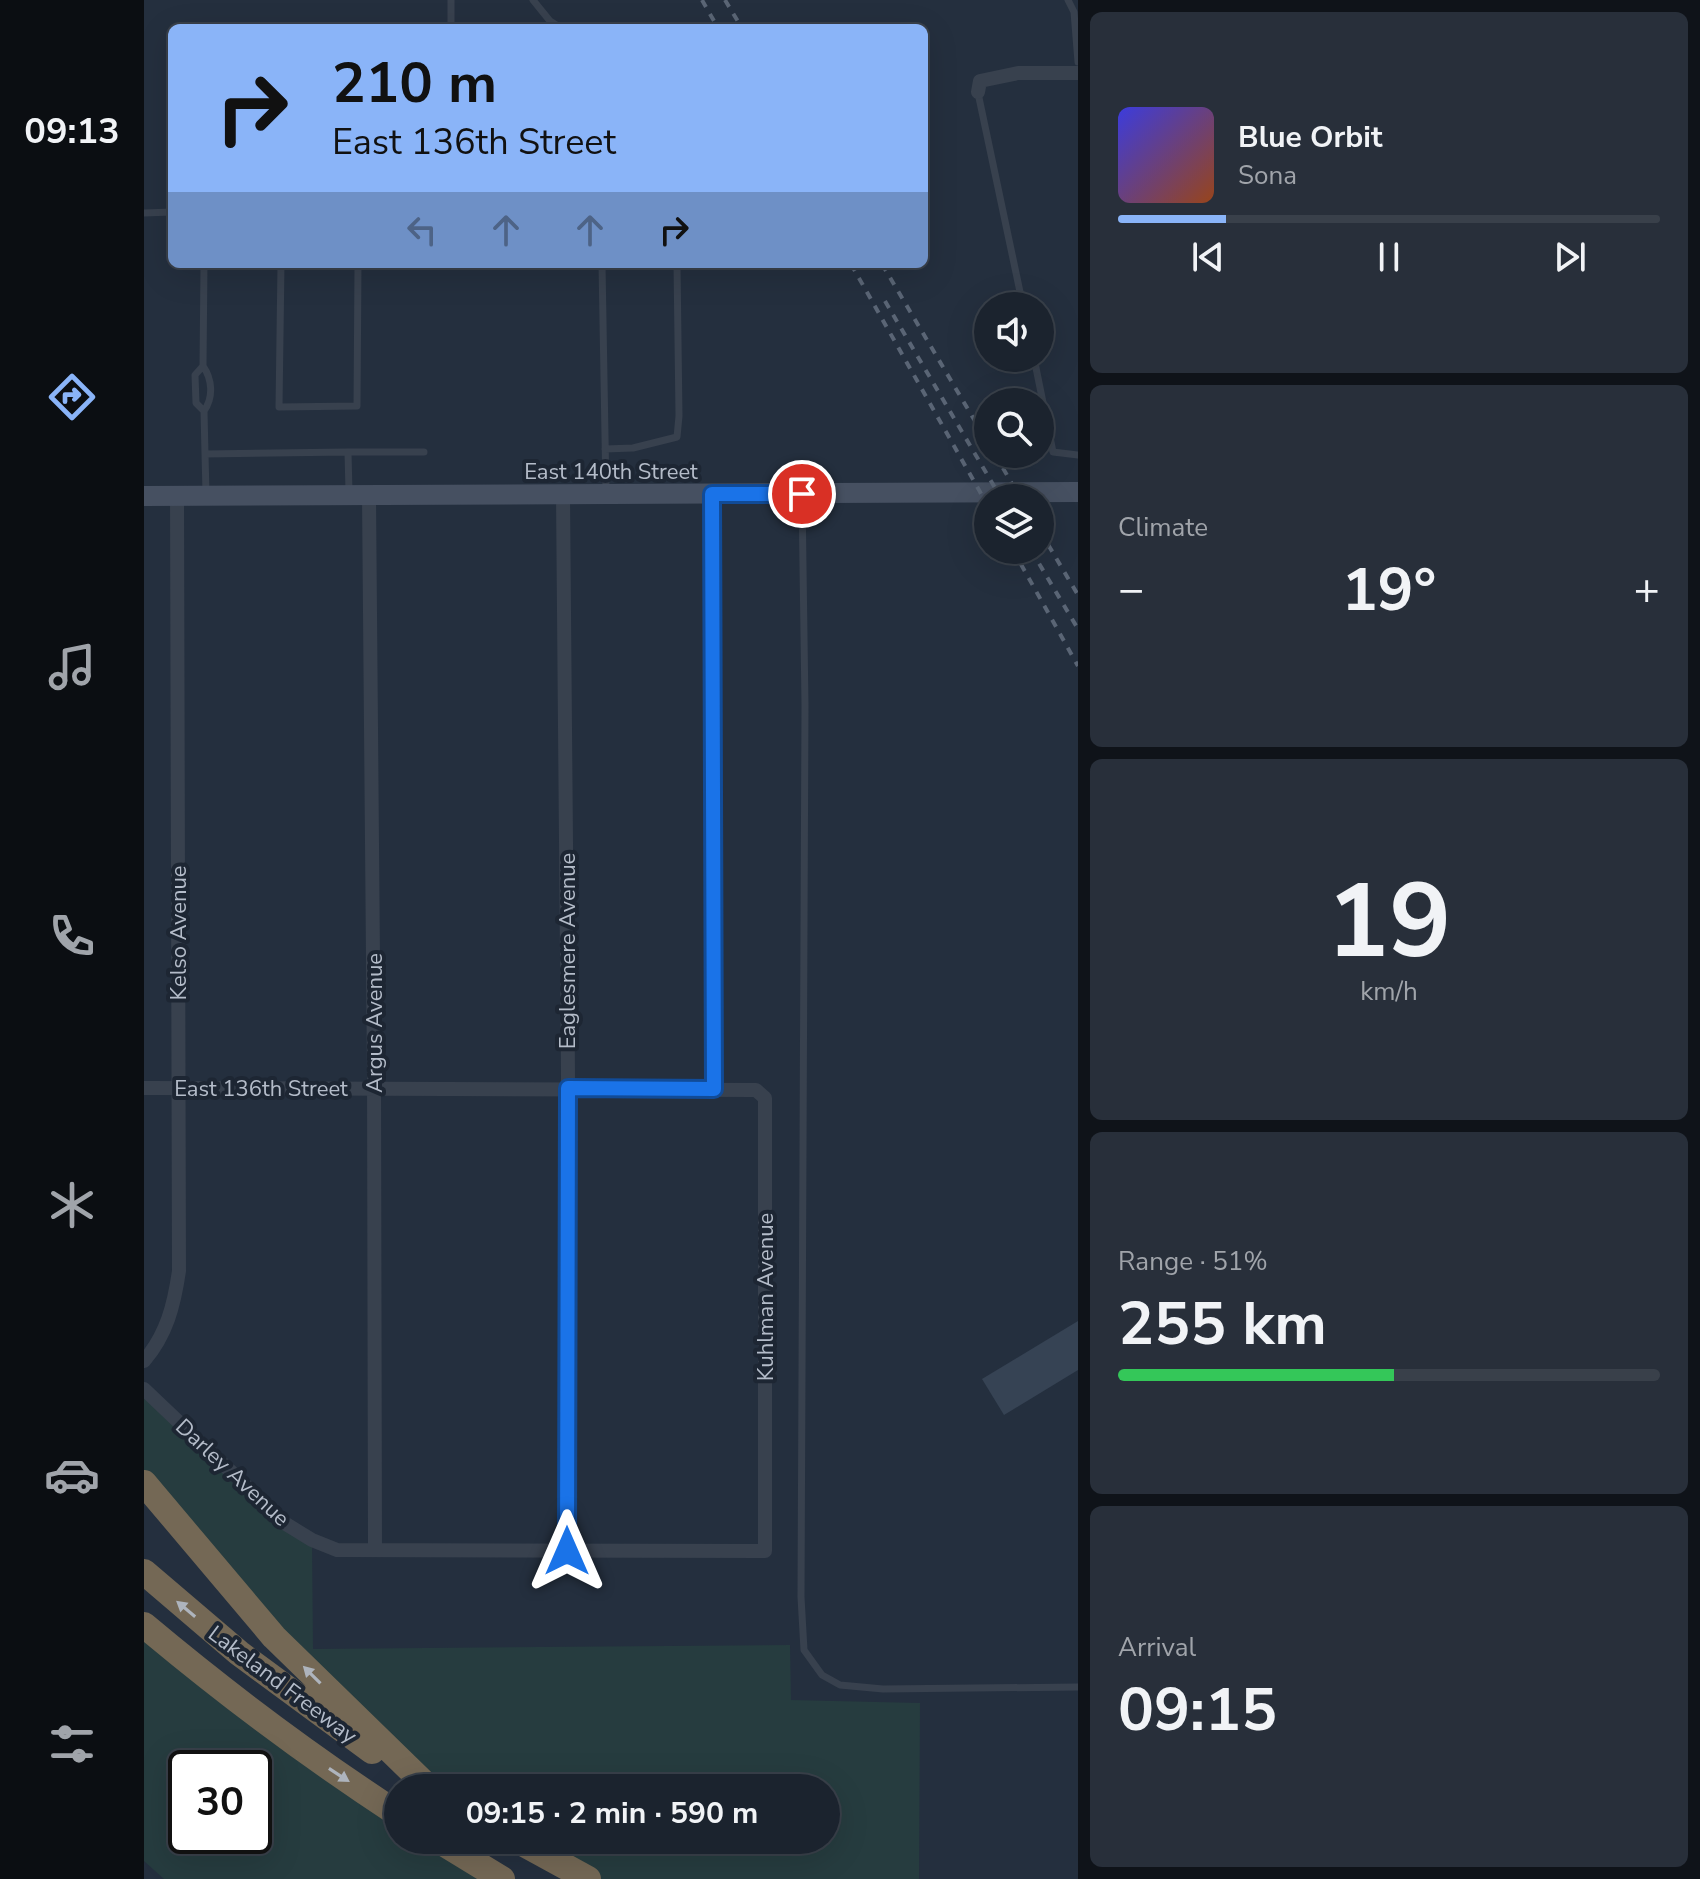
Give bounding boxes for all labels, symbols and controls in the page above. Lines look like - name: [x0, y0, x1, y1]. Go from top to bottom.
- text: 210 m: [332, 45, 497, 122]
- icon: right: [200, 56, 304, 160]
- text: 09:13: [24, 107, 120, 156]
- text: Blue Orbit: [1238, 117, 1382, 158]
- text: East 136th Street: [332, 118, 616, 167]
- text: Sona: [1238, 158, 1297, 193]
- icon: left: [400, 208, 444, 252]
- icon: ahead: [484, 208, 528, 252]
- icon: ahead: [568, 208, 612, 252]
- icon: right: [652, 208, 696, 252]
- icon: previous: [1186, 235, 1230, 279]
- icon: pause: [1367, 235, 1411, 279]
- icon: next: [1548, 235, 1592, 279]
- map controls: [974, 292, 1054, 564]
- button: sound: [974, 292, 1054, 372]
- icon: directions: [44, 369, 100, 425]
- button: search: [974, 388, 1054, 468]
- street label: East 140th Street: [524, 457, 698, 487]
- pin: [768, 460, 836, 528]
- icon: arrive: [780, 472, 824, 516]
- button: layers: [974, 484, 1054, 564]
- text: Climate: [1118, 510, 1208, 545]
- text: 19°: [1342, 549, 1436, 631]
- text: −: [1118, 560, 1144, 620]
- text: +: [1634, 560, 1660, 620]
- icon: music: [44, 639, 100, 695]
- text: 19: [1327, 851, 1451, 993]
- street label: Eaglesmere Avenue: [553, 853, 583, 1049]
- street label: Kelso Avenue: [164, 866, 194, 1000]
- icon: phone: [44, 908, 100, 964]
- street label: Argus Avenue: [360, 953, 390, 1093]
- text: km/h: [1360, 974, 1418, 1009]
- street label: East 136th Street: [174, 1074, 348, 1104]
- icon: climate: [44, 1177, 100, 1233]
- street label: Kuhlman Avenue: [751, 1213, 781, 1381]
- text: Range · 51%: [1118, 1244, 1268, 1279]
- text: 255 km: [1118, 1283, 1327, 1365]
- street label: Darley Avenue: [169, 1412, 296, 1533]
- icon: car: [44, 1447, 100, 1503]
- position arrow: [525, 1509, 609, 1593]
- one-way arrow: [176, 1601, 196, 1618]
- street label: Lakeland Freeway: [202, 1619, 364, 1751]
- text: Arrival: [1118, 1630, 1196, 1665]
- one-way arrow: [303, 1667, 322, 1685]
- text: 09:15: [1118, 1669, 1277, 1751]
- icon: filters: [44, 1716, 100, 1772]
- speed limit sign: 30: [168, 1750, 272, 1854]
- one-way arrow: [328, 1767, 349, 1782]
- text: 09:15 · 2 min · 590 m: [466, 1793, 758, 1834]

